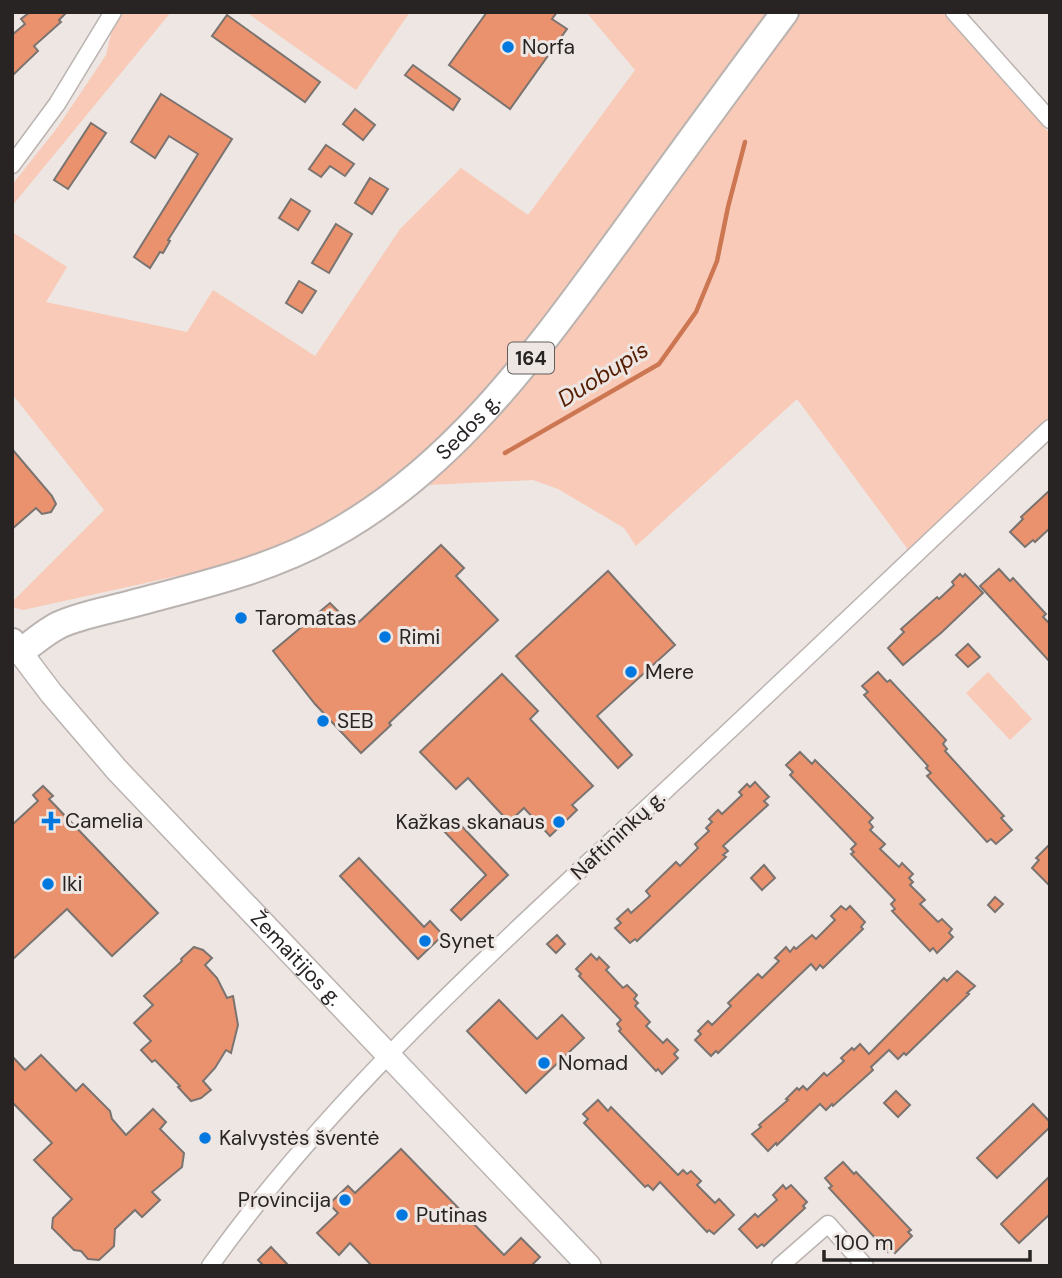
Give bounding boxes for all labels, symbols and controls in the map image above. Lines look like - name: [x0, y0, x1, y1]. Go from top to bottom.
- place label: Norfa: [522, 33, 575, 61]
- marker: Norfa: [500, 39, 516, 55]
- water label: Duobupis: [552, 334, 654, 414]
- road number: 164: [508, 342, 554, 374]
- street label: Sedos g.: [430, 388, 507, 466]
- place label: Taromatas: [255, 604, 357, 632]
- marker: Taromatas: [233, 610, 249, 626]
- place label: Rimi: [399, 623, 440, 651]
- marker: Rimi: [377, 629, 393, 645]
- place label: Mere: [645, 658, 694, 686]
- marker: Mere: [623, 664, 639, 680]
- place label: SEB: [337, 707, 374, 735]
- marker: SEB: [315, 713, 331, 729]
- street label: Naftininkų g.: [565, 784, 671, 886]
- place label: Camelia: [65, 807, 143, 835]
- place label: Kažkas skanaus: [396, 808, 545, 836]
- marker: Camelia: [43, 813, 59, 829]
- marker: Kažkas skanaus: [551, 814, 567, 830]
- place label: Iki: [62, 870, 83, 898]
- marker: Iki: [40, 876, 56, 892]
- street label: Žemaitijos g.: [244, 905, 348, 1012]
- place label: Synet: [439, 927, 495, 955]
- marker: Synet: [417, 933, 433, 949]
- place label: Nomad: [558, 1049, 628, 1077]
- marker: Nomad: [536, 1055, 552, 1071]
- place label: Kalvystės šventė: [219, 1124, 380, 1152]
- marker: Kalvystės šventė: [197, 1130, 213, 1146]
- place label: Provincija: [238, 1186, 331, 1214]
- marker: Provincija: [337, 1192, 353, 1208]
- place label: Putinas: [416, 1201, 488, 1229]
- marker: Putinas: [394, 1207, 410, 1223]
- scale bar: [824, 1218, 1030, 1262]
- text: 100 m: [834, 1229, 894, 1257]

